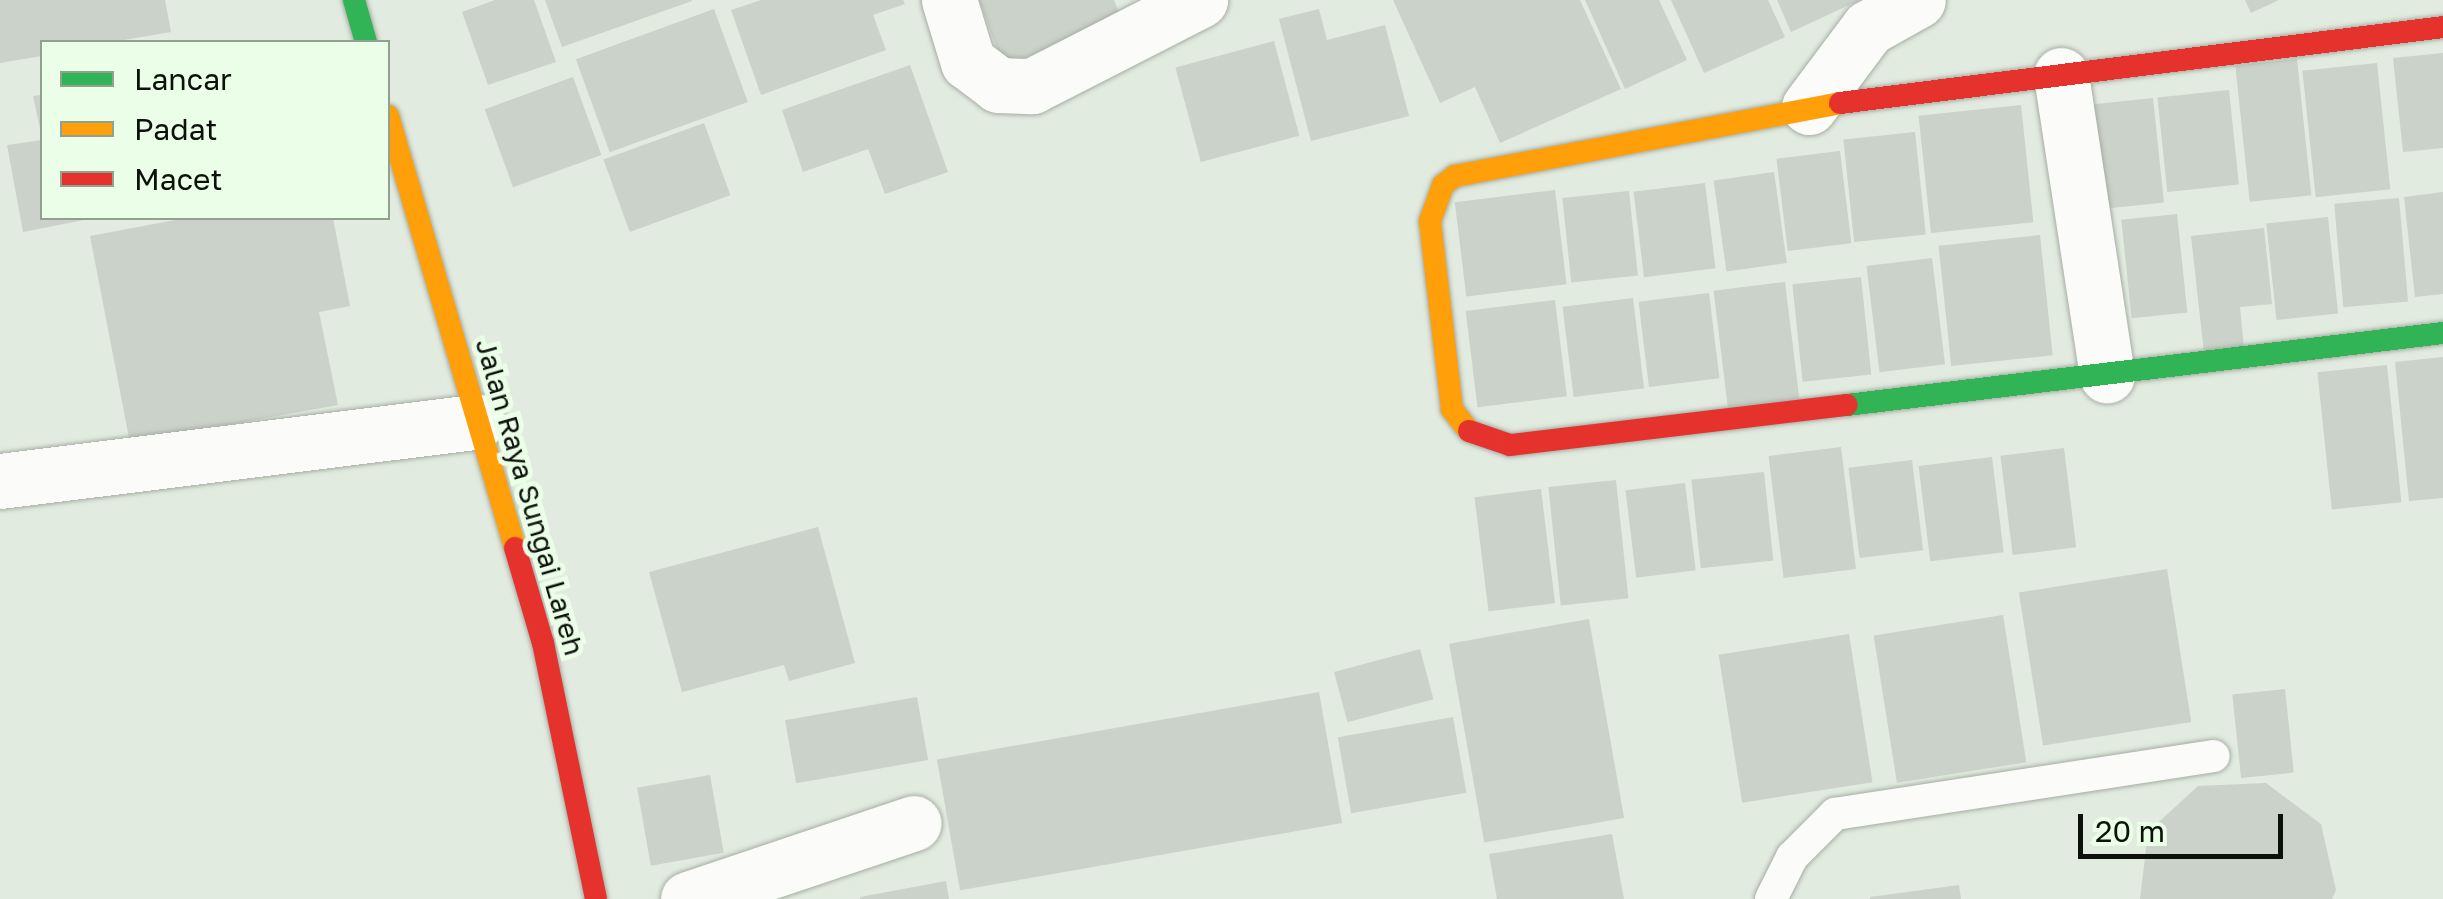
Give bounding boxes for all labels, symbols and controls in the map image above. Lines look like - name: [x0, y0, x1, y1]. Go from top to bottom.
- legend: [40, 40, 390, 220]
- text: Lancar: [134, 61, 232, 97]
- text: Padat: [134, 111, 217, 147]
- text: Macet: [134, 161, 223, 197]
- street label: Jalan Raya Sungai Lareh: [469, 335, 591, 659]
- scale bar: [2083, 794, 2288, 856]
- text: 20 m: [2095, 813, 2165, 849]

